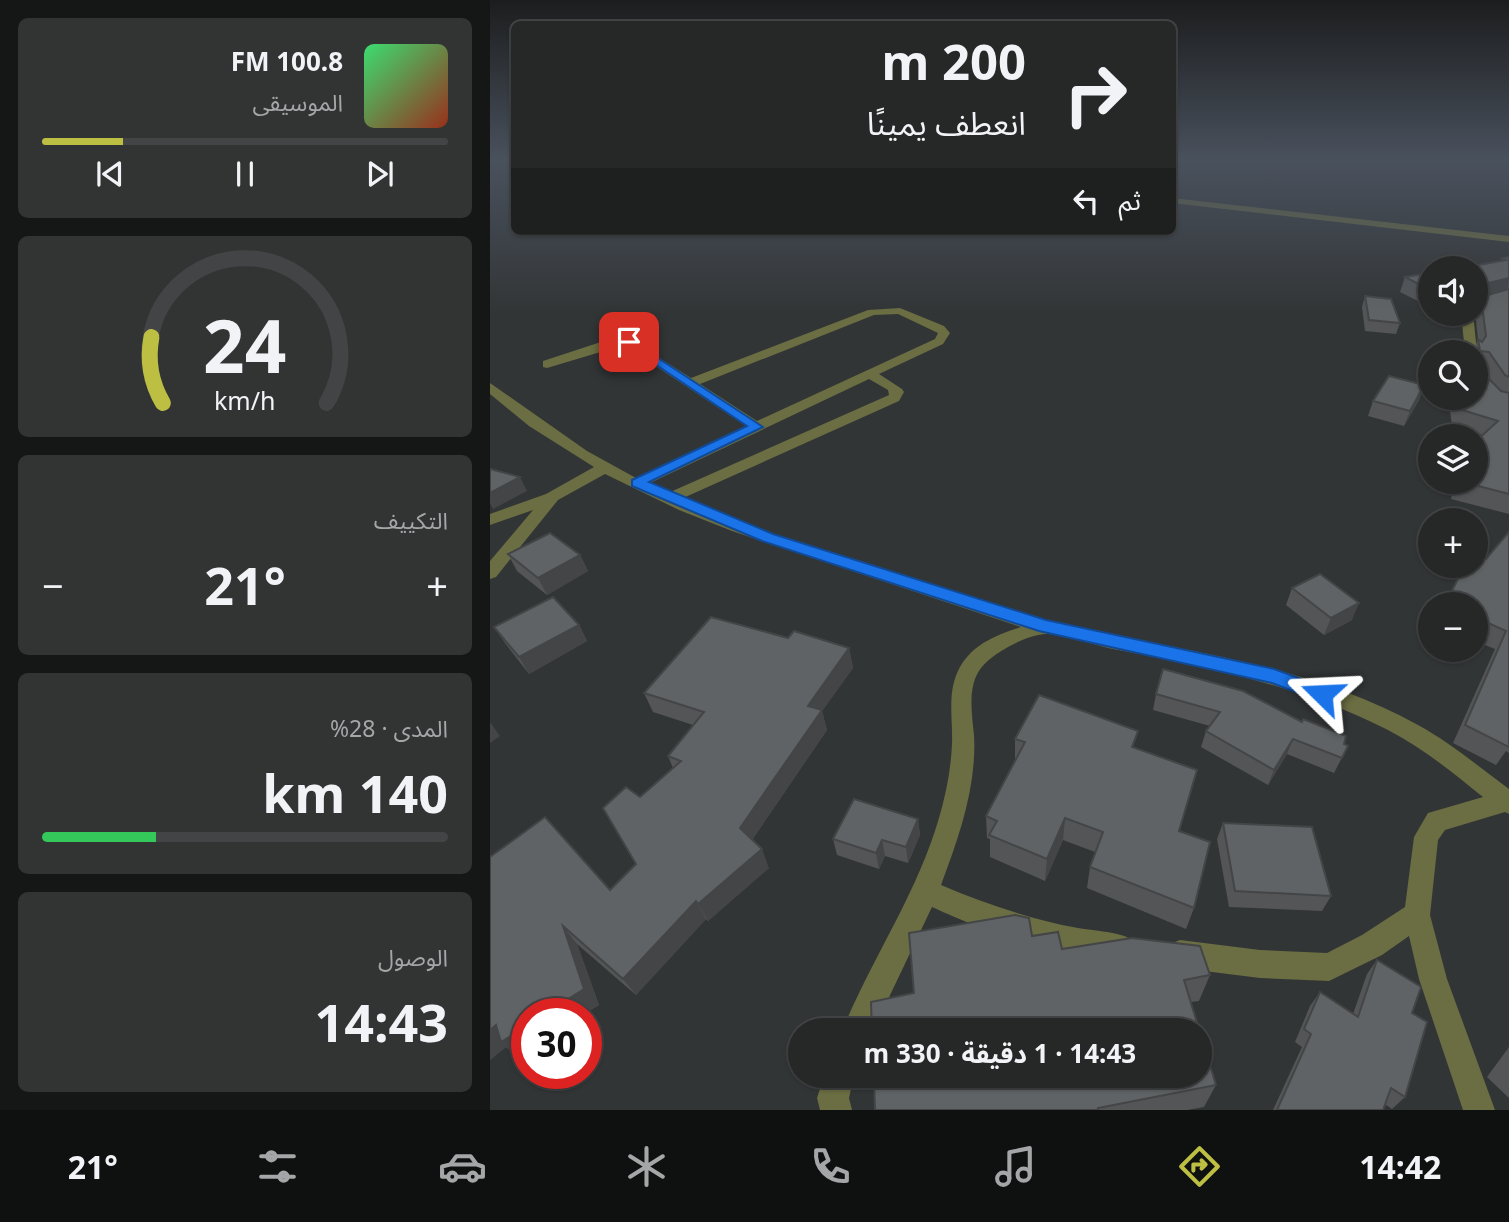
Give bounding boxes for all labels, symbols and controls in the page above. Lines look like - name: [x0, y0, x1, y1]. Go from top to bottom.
- text: 200 m: [881, 28, 1026, 94]
- text: 100.8 FM: [231, 43, 343, 79]
- icon: right: [1050, 49, 1141, 140]
- text: الموسيقى: [252, 86, 343, 118]
- text: انعطف يمينًا: [867, 101, 1026, 144]
- icon: previous: [91, 155, 129, 193]
- icon: pause: [226, 155, 264, 193]
- icon: next: [361, 155, 399, 193]
- icon: left: [1067, 182, 1105, 220]
- text: ثم: [1119, 182, 1141, 218]
- map controls: [1418, 256, 1488, 662]
- button: sound: [1418, 256, 1488, 326]
- text: 24: [203, 295, 287, 394]
- pin: [599, 312, 659, 372]
- icon: arrive: [610, 323, 648, 361]
- button: search: [1418, 340, 1488, 410]
- text: km/h: [214, 382, 276, 416]
- button: layers: [1418, 424, 1488, 494]
- text: التكييف: [374, 504, 448, 536]
- button: +: [1418, 508, 1488, 578]
- text: 21°: [204, 549, 286, 620]
- text: −: [42, 559, 64, 611]
- text: +: [426, 559, 448, 611]
- button: −: [1418, 592, 1488, 662]
- position arrow: [1285, 657, 1359, 731]
- text: المدى · 28%: [330, 712, 448, 744]
- text: 140 km: [262, 757, 448, 828]
- text: الوصول: [378, 941, 448, 973]
- text: 14:43: [314, 986, 448, 1057]
- speed limit sign: 30: [511, 998, 602, 1089]
- text: 14:43 · 1 دقيقة · 330 m: [864, 1035, 1136, 1071]
- icon: filters: [253, 1142, 302, 1191]
- icon: car: [438, 1142, 487, 1191]
- icon: climate: [622, 1142, 671, 1191]
- icon: phone: [806, 1142, 855, 1191]
- icon: music: [991, 1142, 1040, 1191]
- icon: directions: [1175, 1142, 1224, 1191]
- text: 21°: [68, 1145, 118, 1188]
- text: 14:42: [1359, 1145, 1441, 1188]

